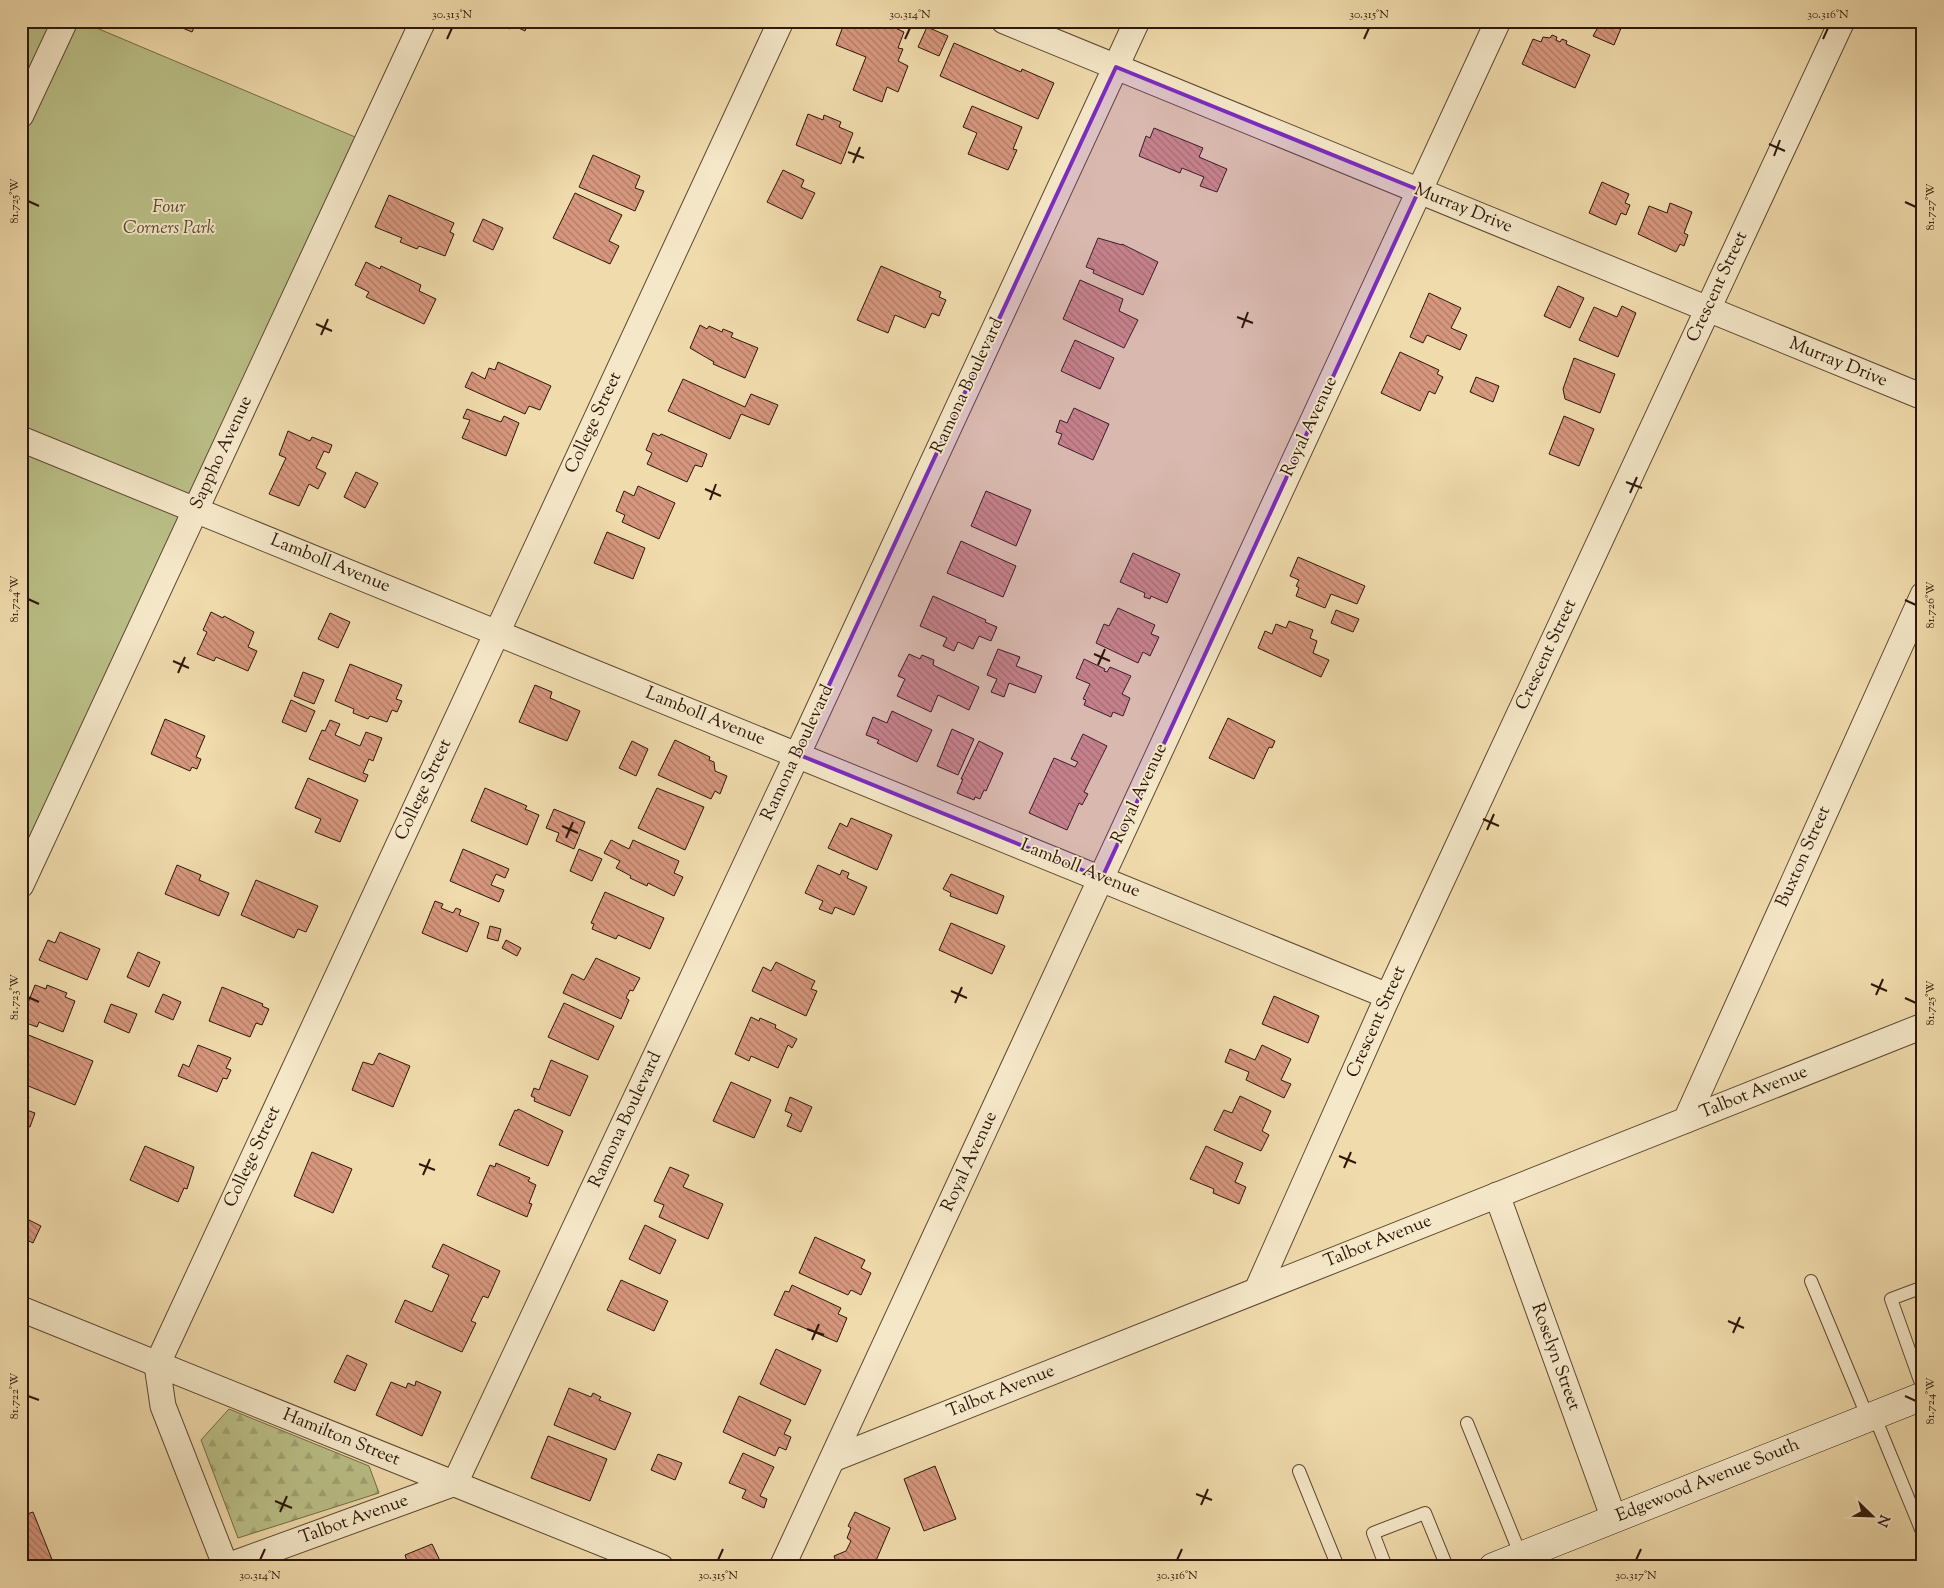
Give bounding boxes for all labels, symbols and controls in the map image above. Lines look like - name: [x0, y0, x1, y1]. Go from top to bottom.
- text: 30.313°N: [432, 6, 472, 24]
- text: 30.314°N: [889, 6, 931, 24]
- text: 30.315°N: [1349, 6, 1389, 24]
- text: 30.316°N: [1807, 6, 1849, 24]
- street label: Murray Drive: [1410, 177, 1516, 241]
- text: 81.725°W: [6, 178, 24, 224]
- text: 81.727°W: [1922, 183, 1940, 231]
- park label: Four Corners Park: [123, 195, 215, 242]
- street label: Crescent Street: [1681, 227, 1755, 347]
- street label: Ramona Boulevard: [925, 314, 1011, 458]
- street label: Murray Drive: [1785, 331, 1891, 395]
- street label: College Street: [559, 368, 629, 478]
- street label: Royal Avenue: [1275, 373, 1345, 481]
- street label: Sappho Avenue: [184, 392, 260, 514]
- street label: Lamboll Avenue: [266, 528, 394, 600]
- text: 81.724°W: [6, 575, 24, 622]
- text: 81.726°W: [1922, 581, 1940, 629]
- street label: Crescent Street: [1510, 595, 1584, 715]
- street label: Lamboll Avenue: [641, 681, 769, 753]
- street label: Ramona Boulevard: [755, 681, 841, 825]
- street label: College Street: [389, 735, 459, 845]
- street label: Royal Avenue: [1105, 740, 1175, 848]
- street label: Buxton Street: [1770, 802, 1838, 912]
- street label: Lamboll Avenue: [1016, 833, 1144, 905]
- street label: Crescent Street: [1341, 962, 1413, 1082]
- text: 81.723°W: [6, 973, 24, 1020]
- text: 81.725°W: [1922, 980, 1940, 1026]
- street label: Ramona Boulevard: [583, 1048, 669, 1192]
- street label: Talbot Avenue: [1696, 1060, 1812, 1126]
- street label: College Street: [218, 1102, 288, 1212]
- street label: Royal Avenue: [935, 1108, 1005, 1216]
- street label: Talbot Avenue: [1320, 1209, 1436, 1275]
- street label: Roselyn Street: [1524, 1300, 1586, 1414]
- street label: Talbot Avenue: [943, 1359, 1059, 1425]
- text: 81.722°W: [6, 1372, 24, 1419]
- text: 81.724°W: [1922, 1377, 1940, 1424]
- street label: Hamilton Street: [278, 1403, 404, 1473]
- street label: Edgewood Avenue South: [1612, 1432, 1804, 1530]
- street label: Talbot Avenue: [296, 1488, 412, 1552]
- north arrow: [1846, 1490, 1896, 1540]
- text: N: [1871, 1511, 1894, 1529]
- text: 30.314°N: [239, 1567, 281, 1585]
- text: 30.315°N: [698, 1567, 738, 1585]
- text: 30.316°N: [1156, 1567, 1198, 1585]
- text: 30.317°N: [1615, 1567, 1657, 1585]

